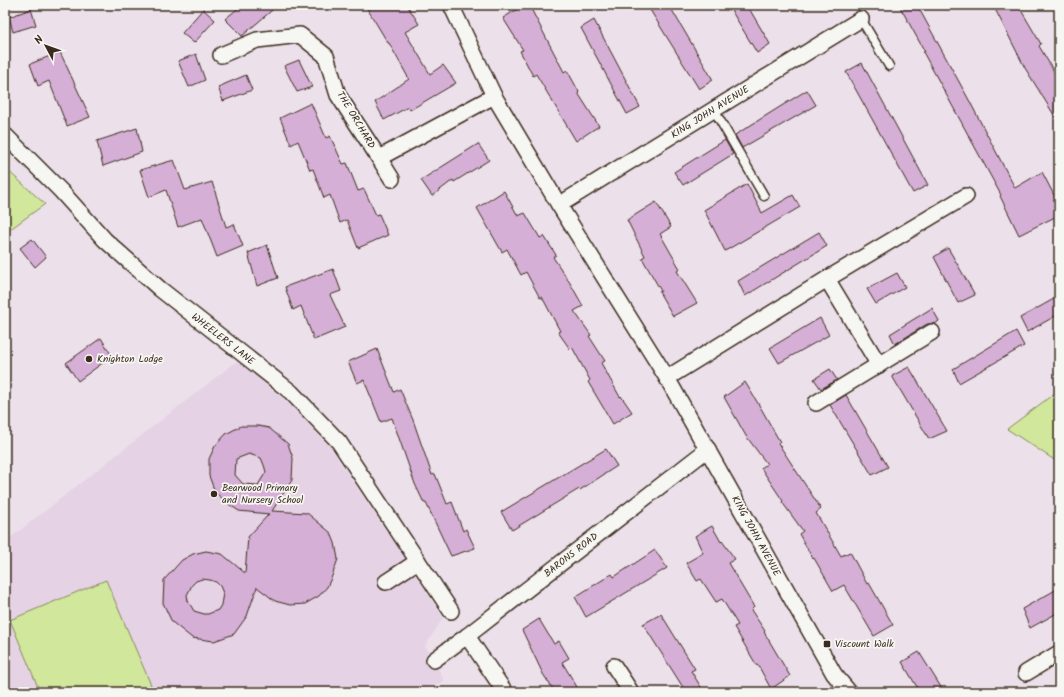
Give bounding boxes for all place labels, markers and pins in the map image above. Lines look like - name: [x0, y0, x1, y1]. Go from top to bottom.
- place label: Knighton Lodge: [97, 351, 163, 367]
- marker: Knighton Lodge: [84, 354, 94, 364]
- place label: Bearwood Primary and Nursery School: [222, 480, 304, 508]
- marker: Bearwood Primary and Nursery School: [209, 489, 219, 499]
- place label: Viscount Walk: [835, 636, 894, 652]
- marker: Viscount Walk: [822, 639, 832, 649]

